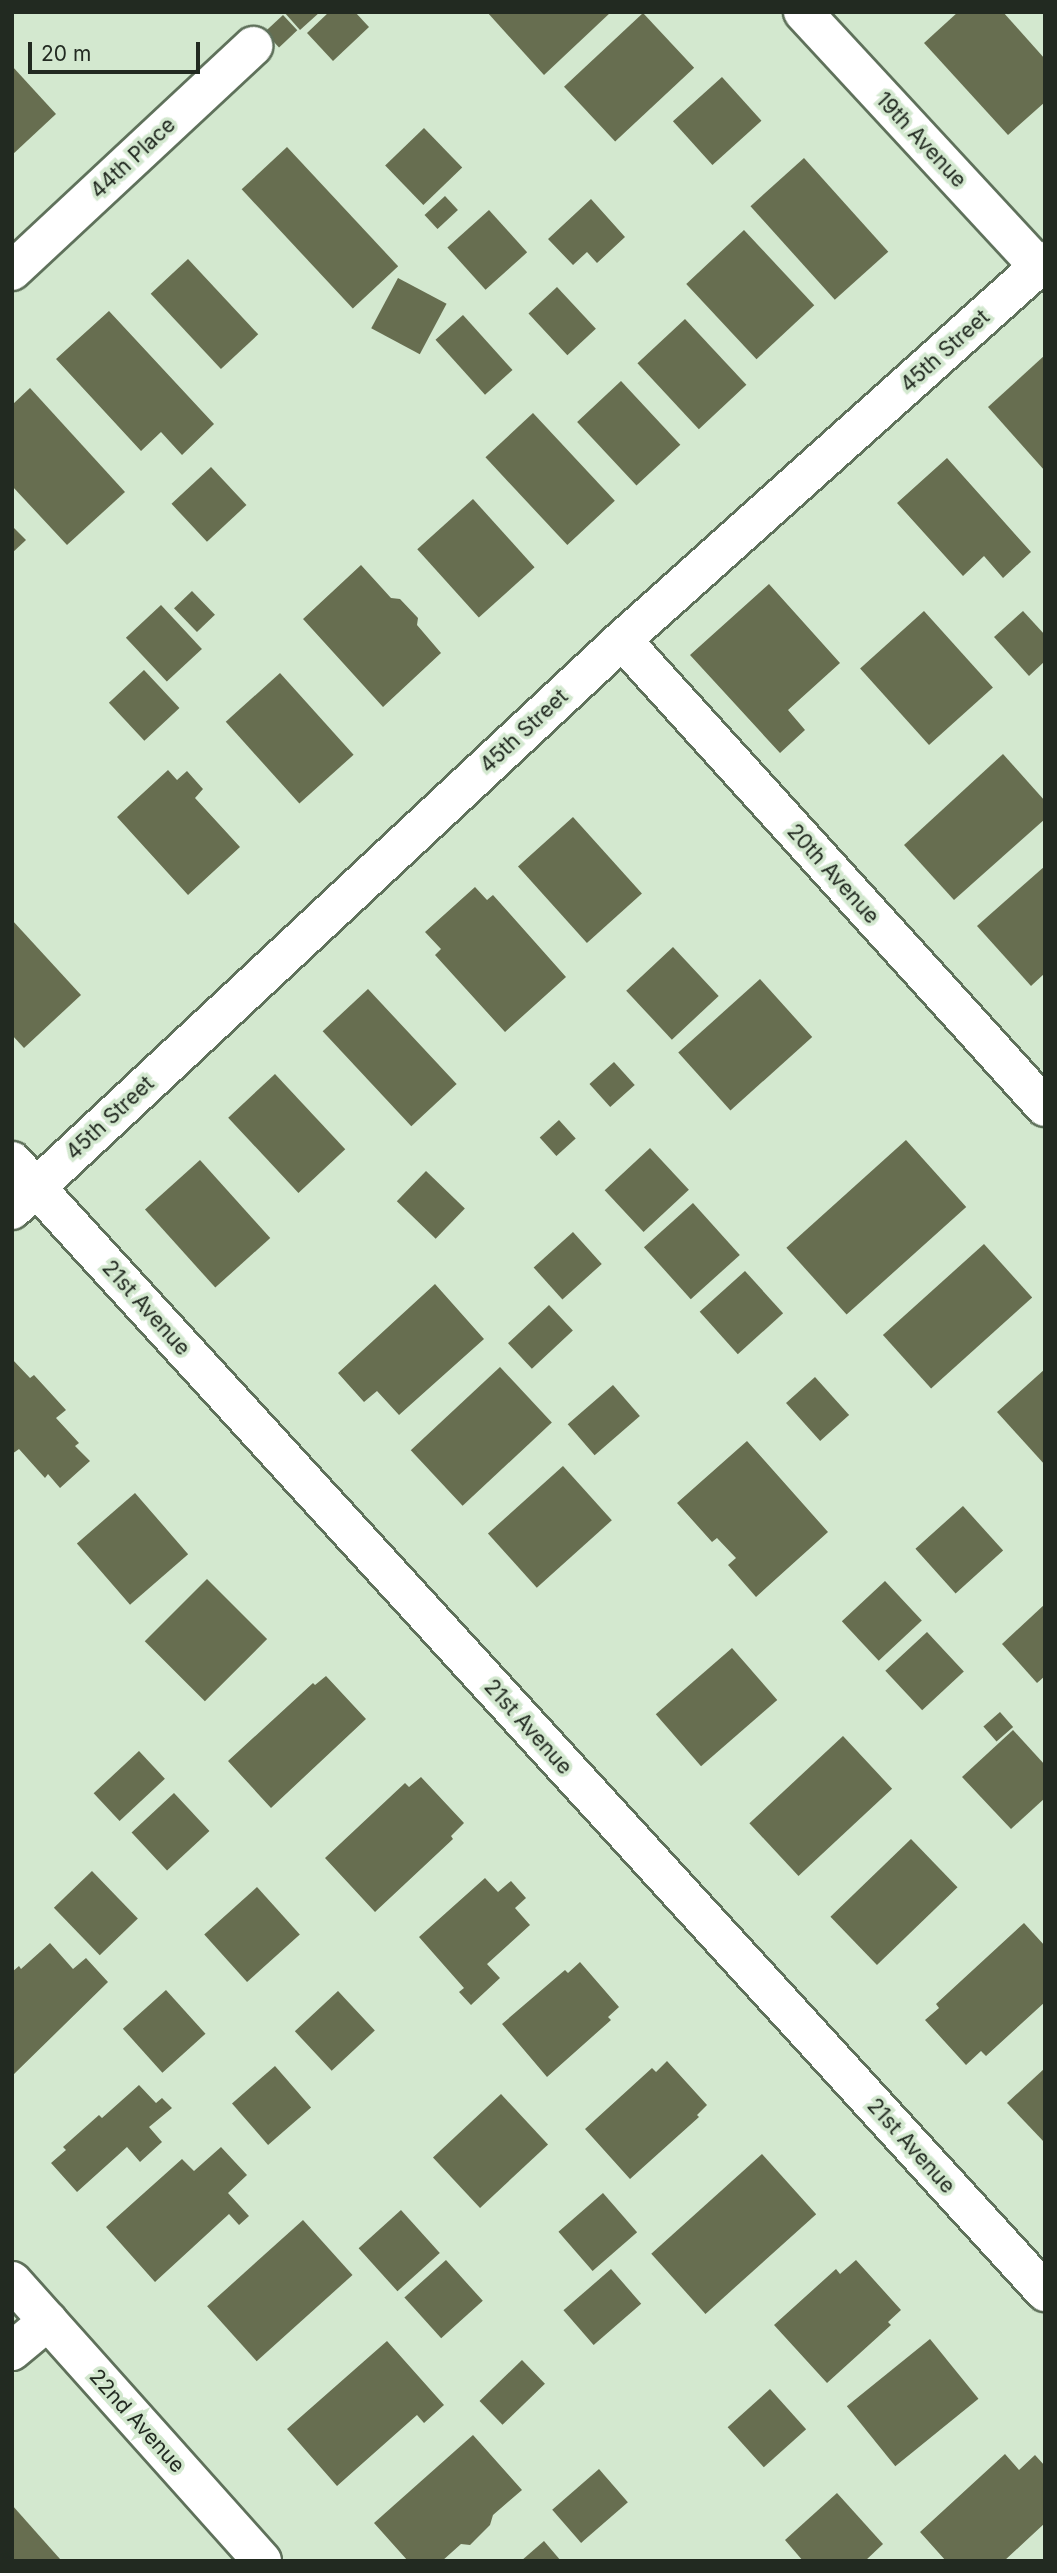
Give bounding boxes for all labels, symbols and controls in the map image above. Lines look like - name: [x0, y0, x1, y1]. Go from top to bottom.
- scale bar: [32, 28, 203, 72]
- text: 20 m: [41, 41, 91, 66]
- street label: 19th Avenue: [871, 87, 971, 193]
- street label: 44th Place: [85, 112, 181, 204]
- street label: 45th Street: [895, 305, 995, 397]
- street label: 45th Street: [475, 684, 573, 778]
- street label: 20th Avenue: [782, 819, 884, 929]
- street label: 45th Street: [61, 1071, 159, 1165]
- street label: 21st Avenue: [97, 1255, 195, 1361]
- street label: 21st Avenue: [479, 1674, 577, 1780]
- street label: 21st Avenue: [862, 2093, 960, 2199]
- street label: 22nd Avenue: [84, 2364, 190, 2478]

